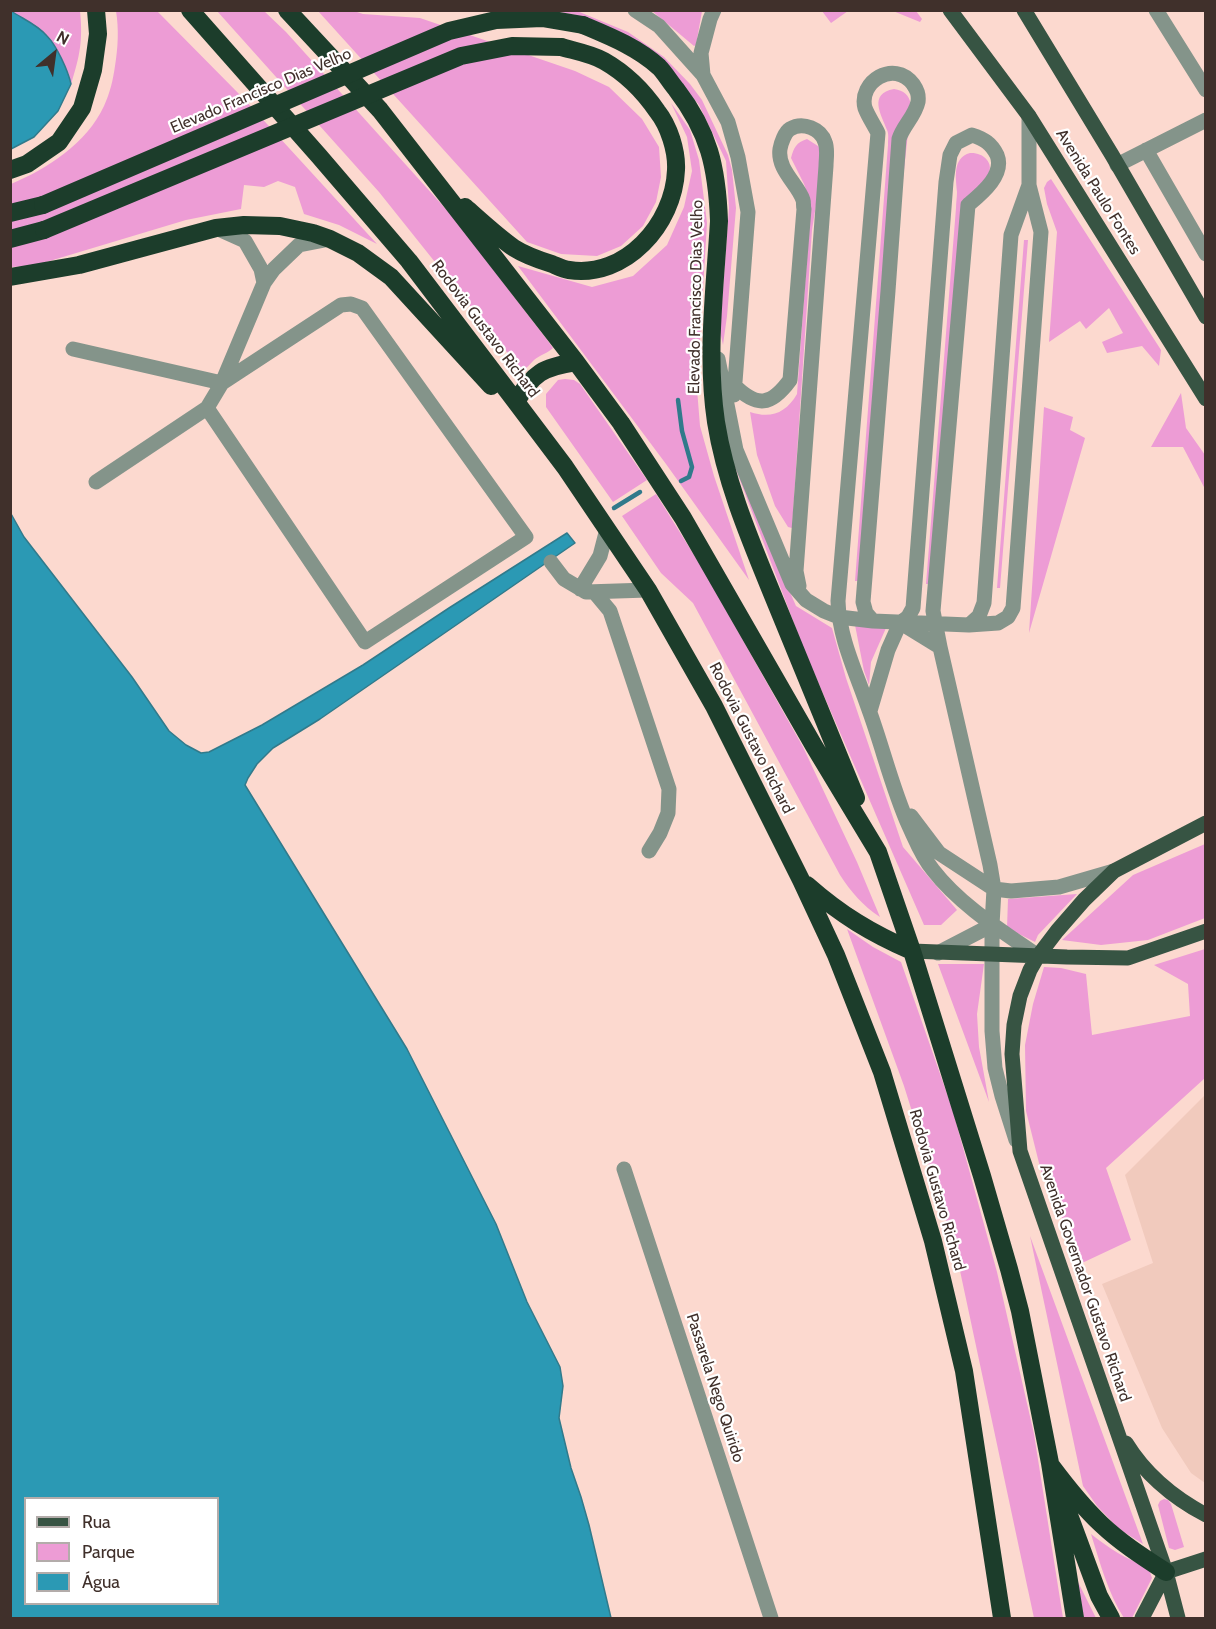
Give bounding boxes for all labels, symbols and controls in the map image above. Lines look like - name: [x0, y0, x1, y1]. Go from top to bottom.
- north arrow: [24, 24, 84, 84]
- text: N: [53, 27, 73, 49]
- street label: Elevado Francisco Dias Velho: [168, 44, 354, 138]
- street label: Avenida Paulo Fontes: [1052, 126, 1144, 258]
- street label: Elevado Francisco Dias Velho: [685, 200, 707, 394]
- street label: Rodovia Gustavo Richard: [427, 257, 543, 401]
- street label: Rodovia Gustavo Richard: [705, 659, 797, 817]
- street label: Rodovia Gustavo Richard: [905, 1107, 969, 1273]
- street label: Avenida Governador Gustavo Richard: [1035, 1162, 1135, 1404]
- street label: Passarela Nego Quirido: [682, 1311, 748, 1465]
- legend: [24, 1497, 219, 1605]
- text: Rua: [82, 1511, 111, 1533]
- text: Parque: [82, 1541, 135, 1563]
- text: Água: [82, 1571, 120, 1593]

